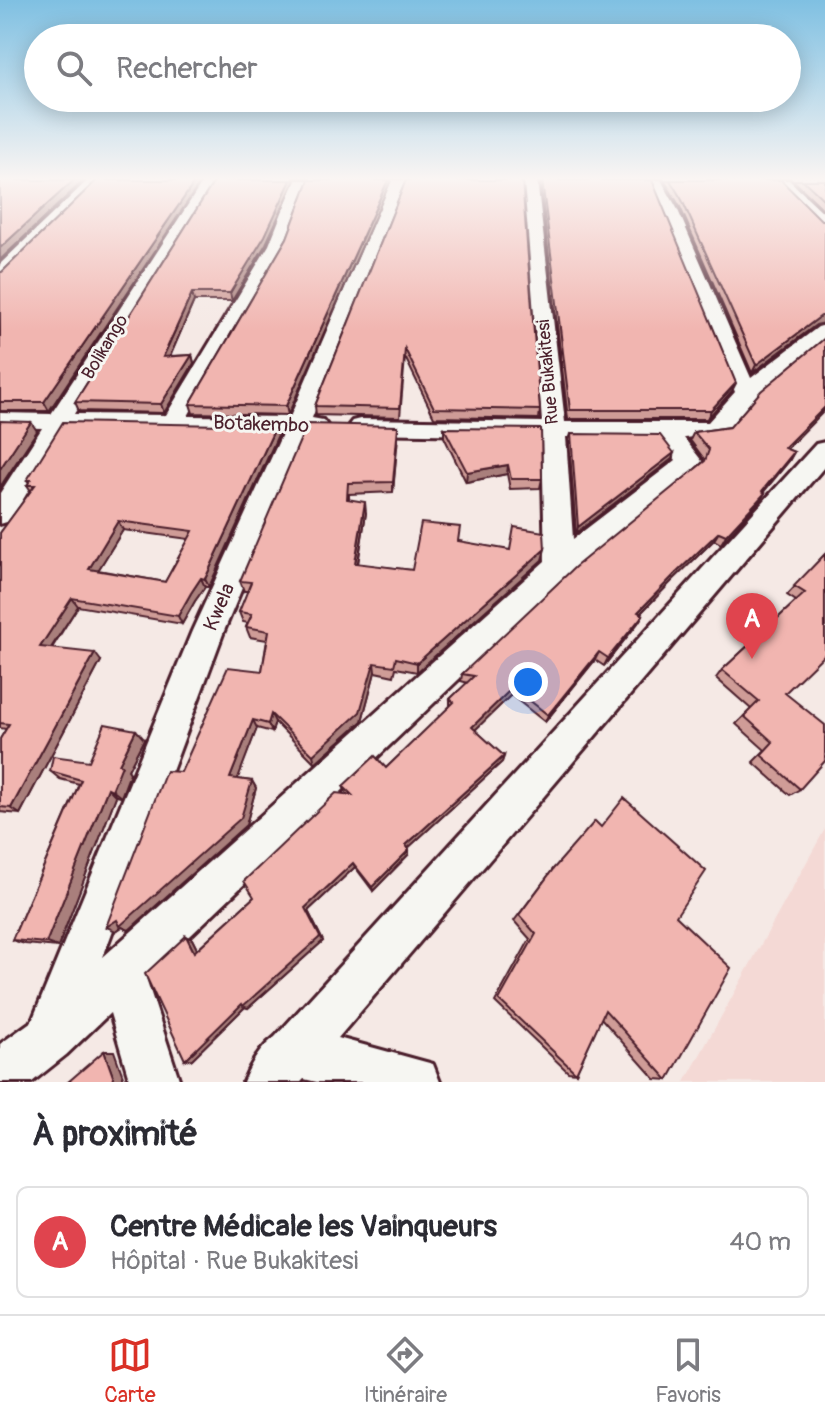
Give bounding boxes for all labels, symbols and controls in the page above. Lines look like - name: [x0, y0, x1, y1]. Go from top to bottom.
- search box: [24, 24, 801, 112]
- icon: search: [52, 46, 96, 90]
- text: Rechercher: [116, 50, 258, 87]
- street label: Bolikango: [77, 310, 133, 384]
- street label: Rue Bukakitesi: [532, 318, 564, 426]
- street label: Botakembo: [213, 410, 310, 438]
- street label: Kwela: [198, 579, 240, 635]
- pin: A: [726, 593, 778, 659]
- your location: [508, 662, 548, 702]
- text: À proximité: [32, 1113, 198, 1156]
- text: Centre Médicale les Vainqueurs: [110, 1208, 497, 1245]
- text: A: [52, 1226, 68, 1258]
- text: 40 m: [729, 1226, 791, 1258]
- text: Hôpital · Rue Bukakitesi: [110, 1245, 358, 1277]
- tab: Carte: [104, 1333, 156, 1409]
- tab: Itinéraire: [364, 1333, 447, 1409]
- tab: Favoris: [655, 1333, 721, 1409]

